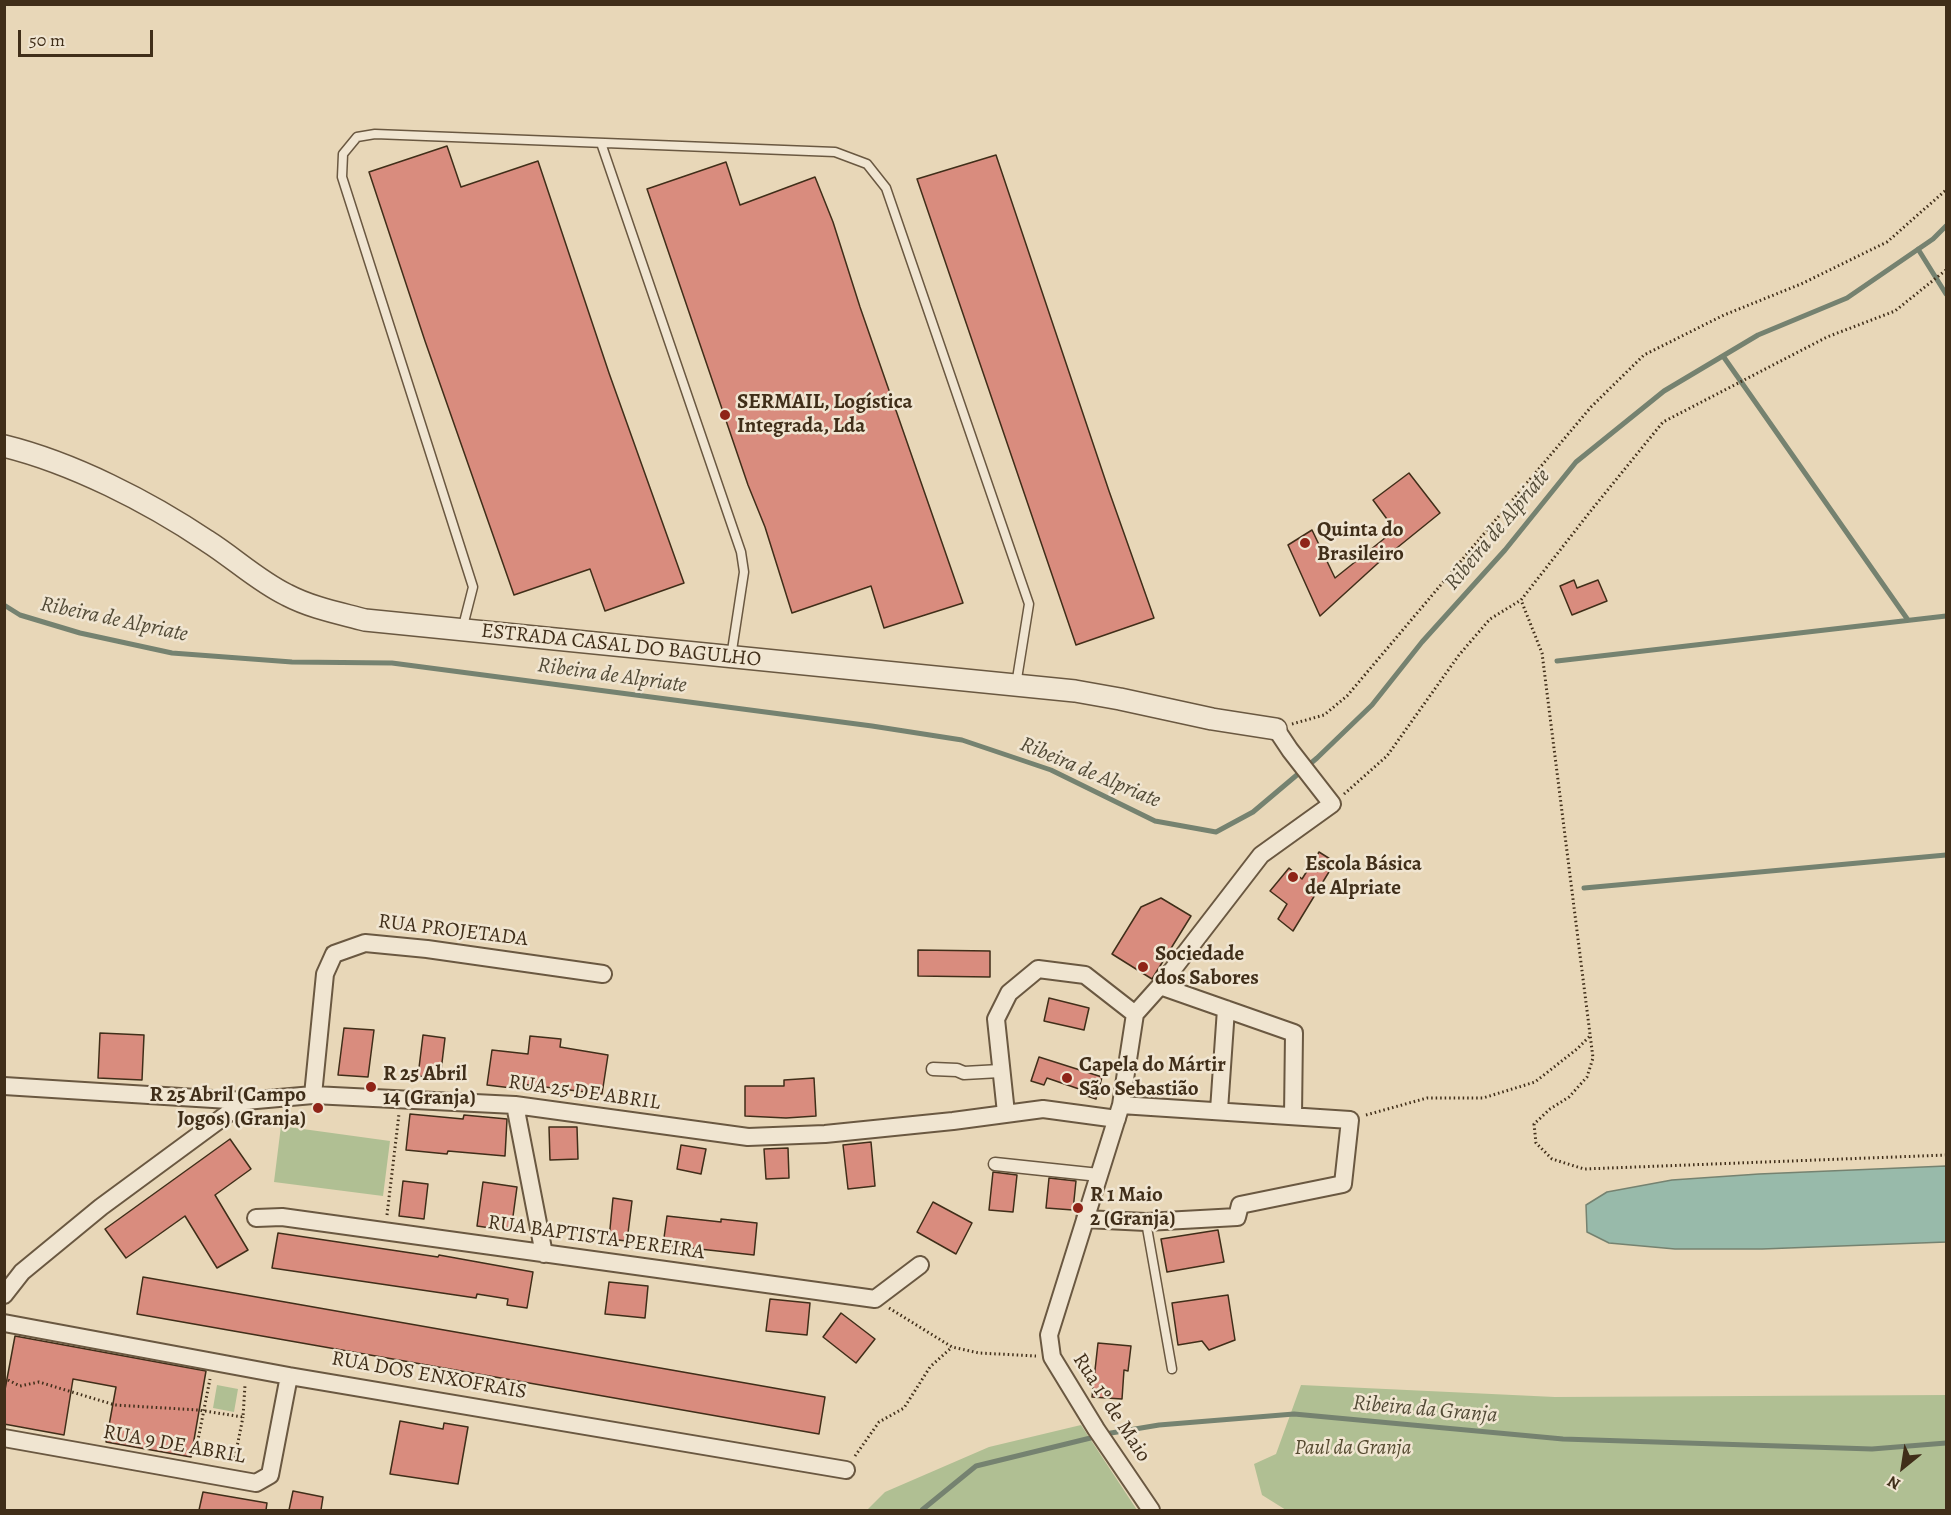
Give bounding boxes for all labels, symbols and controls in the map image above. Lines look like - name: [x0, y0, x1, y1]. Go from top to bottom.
- scale bar: [21, 18, 156, 56]
- text: 50 m: [29, 28, 65, 52]
- place label: SERMAIL, Logística Integrada, Lda: [737, 390, 913, 440]
- marker: SERMAIL, Logística Integrada, Lda: [718, 408, 732, 422]
- water label: Ribeira de Alpriate: [1440, 464, 1556, 596]
- place label: Quinta do Brasileiro: [1317, 518, 1404, 568]
- marker: Quinta do Brasileiro: [1298, 536, 1312, 550]
- water label: Ribeira de Alpriate: [38, 591, 190, 649]
- street label: ESTRADA CASAL DO BAGULHO: [480, 619, 762, 673]
- water label: Ribeira de Alpriate: [536, 652, 688, 700]
- water label: Ribeira de Alpriate: [1016, 732, 1164, 814]
- place label: Escola Básica de Alpriate: [1305, 852, 1422, 902]
- marker: Escola Básica de Alpriate: [1286, 870, 1300, 884]
- street label: RUA PROJETADA: [377, 909, 529, 953]
- place label: Sociedade dos Sabores: [1155, 942, 1259, 992]
- marker: Sociedade dos Sabores: [1136, 960, 1150, 974]
- place label: Capela do Mártir São Sebastião: [1079, 1053, 1226, 1103]
- place label: R 25 Abril 14 (Granja): [383, 1062, 476, 1112]
- street label: RUA 25 DE ABRIL: [506, 1070, 662, 1116]
- marker: Capela do Mártir São Sebastião: [1060, 1071, 1074, 1085]
- marker: R 25 Abril 14 (Granja): [364, 1080, 378, 1094]
- place label: R 25 Abril (Campo Jogos) (Granja): [150, 1083, 306, 1133]
- marker: R 25 Abril (Campo Jogos) (Granja): [311, 1101, 325, 1115]
- place label: R 1 Maio 2 (Granja): [1090, 1183, 1176, 1233]
- marker: R 1 Maio 2 (Granja): [1071, 1201, 1085, 1215]
- street label: RUA BAPTISTA PEREIRA: [486, 1210, 706, 1266]
- street label: RUA DOS ENXOFRAIS: [330, 1346, 528, 1406]
- street label: Rua 1º de Maio: [1067, 1349, 1155, 1467]
- water label: Ribeira da Granja: [1352, 1391, 1498, 1429]
- street label: RUA 9 DE ABRIL: [101, 1420, 247, 1470]
- park label: Paul da Granja: [1295, 1436, 1411, 1462]
- north arrow: [1873, 1437, 1933, 1497]
- text: N: [1883, 1470, 1905, 1495]

